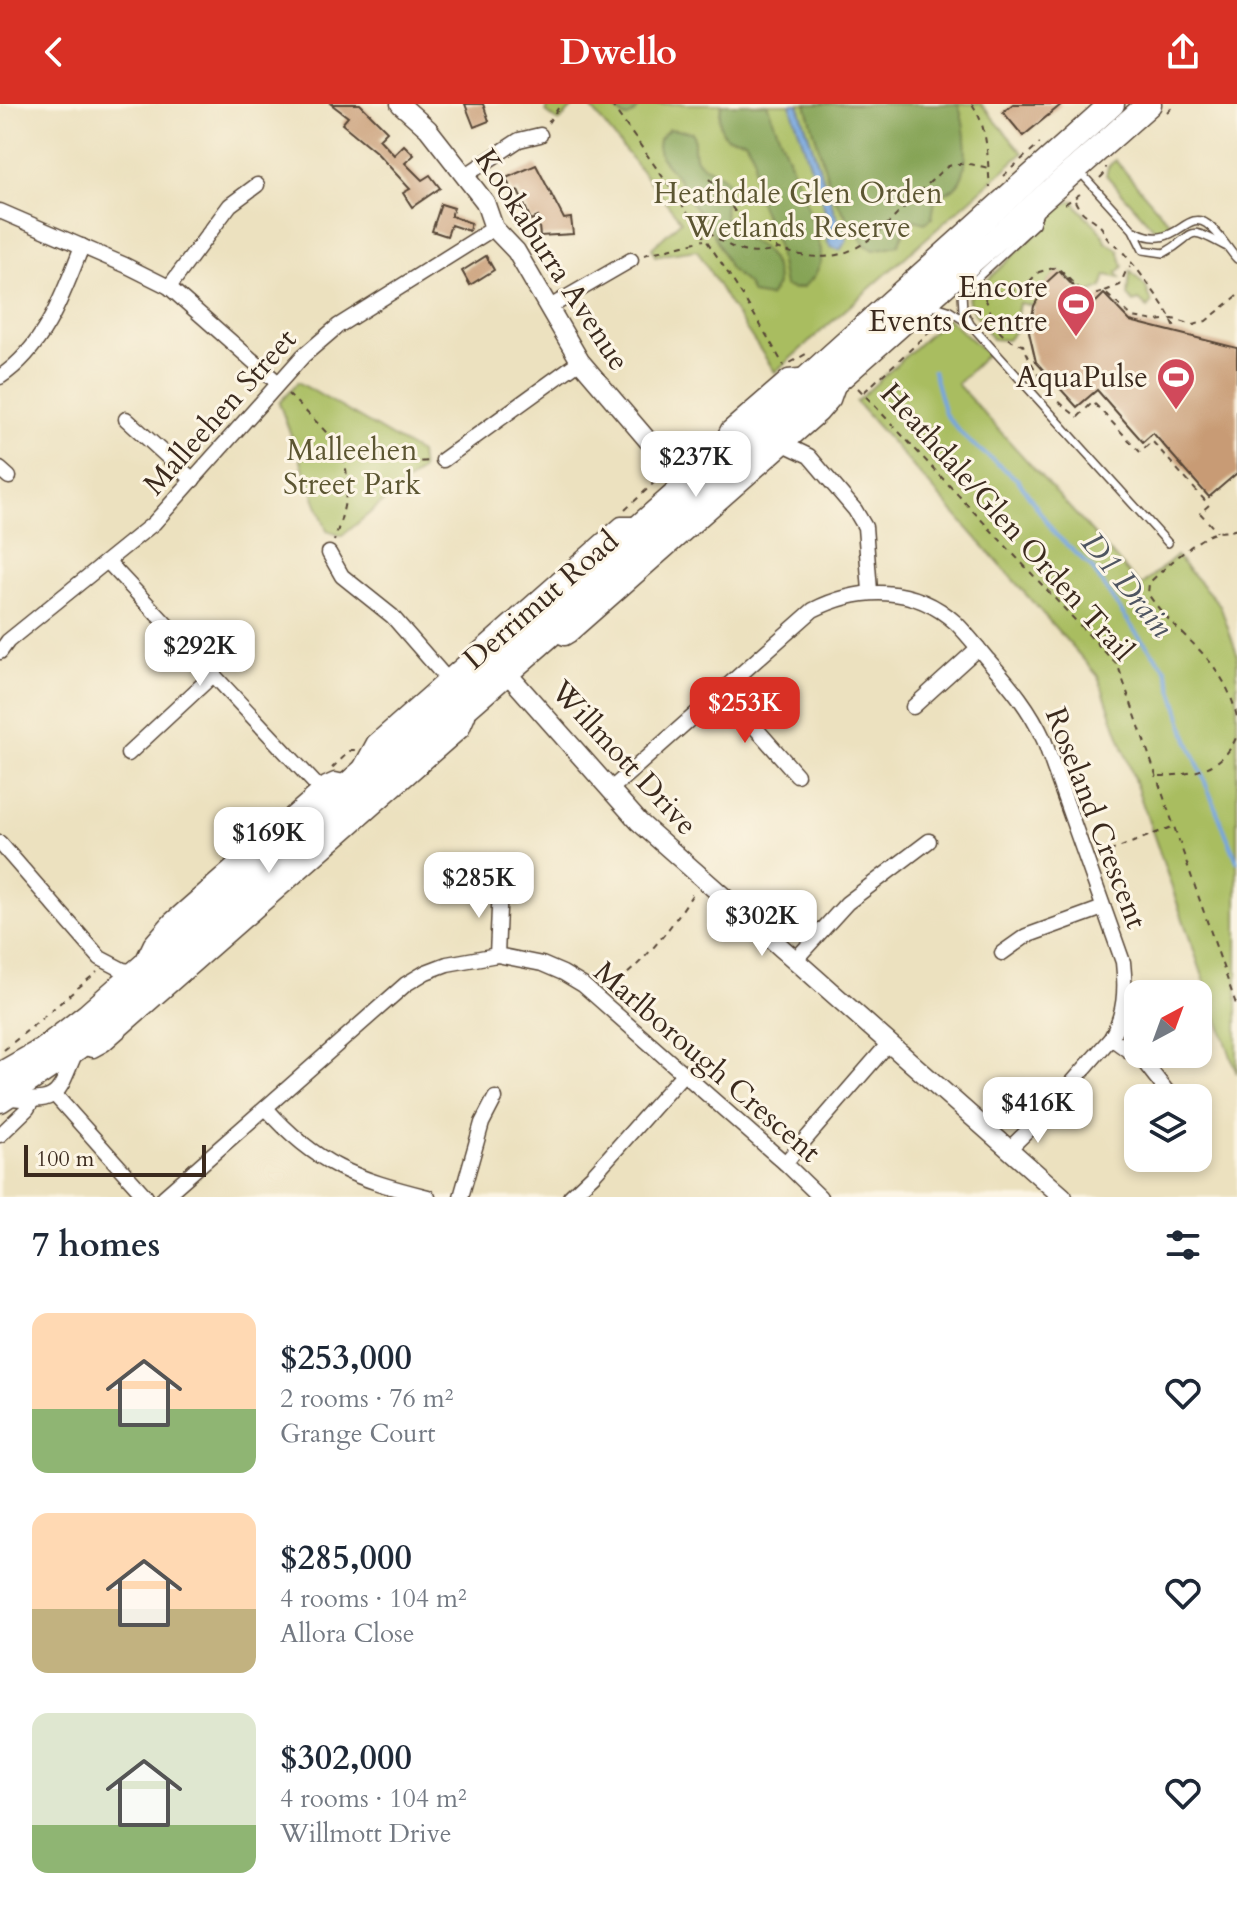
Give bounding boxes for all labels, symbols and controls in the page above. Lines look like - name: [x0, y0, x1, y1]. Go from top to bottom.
- text: Dwello: [560, 28, 677, 77]
- icon: back: [32, 30, 76, 74]
- icon: share: [1161, 30, 1205, 74]
- street label: Kookaburra Avenue: [465, 141, 639, 379]
- park label: Heathdale Glen Orden Wetlands Reserve: [653, 173, 943, 248]
- place label: Encore Events Centre: [868, 267, 1048, 342]
- sports icon: Encore Events Centre: [1055, 283, 1097, 338]
- street label: Malleehen Street: [134, 319, 306, 504]
- sports icon: AquaPulse: [1155, 356, 1197, 411]
- place label: AquaPulse: [1016, 357, 1148, 398]
- street label: Heathdale/Glen Orden Trail: [871, 374, 1143, 670]
- park label: Malleehen Street Park: [283, 430, 421, 505]
- pin: $237K: [640, 431, 752, 499]
- text: $237K: [659, 439, 733, 474]
- street label: Derrimut Road: [454, 521, 628, 679]
- water label: D1 Drain: [1071, 523, 1183, 647]
- pin: $292K: [144, 620, 256, 688]
- text: $292K: [163, 628, 237, 663]
- street label: Willmott Drive: [541, 671, 707, 844]
- pin: $253K: [689, 677, 801, 745]
- text: $253K: [708, 685, 782, 720]
- street label: Roseland Crescent: [1035, 702, 1157, 935]
- pin: $169K: [213, 807, 325, 875]
- text: $169K: [232, 815, 306, 850]
- pin: $285K: [423, 852, 535, 920]
- text: $285K: [442, 860, 516, 895]
- pin: $302K: [706, 890, 818, 958]
- text: $302K: [725, 898, 799, 933]
- street label: Marlborough Crescent: [585, 952, 830, 1172]
- north arrow: [1124, 980, 1212, 1068]
- map controls: [1124, 980, 1212, 1172]
- pin: $416K: [982, 1077, 1094, 1145]
- button: layers: [1124, 1084, 1212, 1172]
- text: $416K: [1001, 1085, 1075, 1120]
- scale bar: [24, 1141, 206, 1177]
- text: 100 m: [36, 1144, 94, 1174]
- text: 7 homes: [32, 1222, 160, 1268]
- icon: filters: [1161, 1223, 1205, 1267]
- text: $253,000: [280, 1335, 412, 1381]
- icon: home: [96, 1345, 192, 1441]
- icon: heart: [1161, 1371, 1205, 1415]
- text: 2 rooms · 76 m²: [280, 1381, 453, 1416]
- text: Grange Court: [280, 1416, 435, 1451]
- text: $285,000: [280, 1535, 412, 1581]
- icon: home: [96, 1545, 192, 1641]
- icon: heart: [1161, 1571, 1205, 1615]
- text: 4 rooms · 104 m²: [280, 1581, 467, 1616]
- text: Allora Close: [280, 1616, 415, 1651]
- text: $302,000: [280, 1735, 412, 1781]
- icon: home: [96, 1745, 192, 1841]
- icon: heart: [1161, 1771, 1205, 1815]
- text: 4 rooms · 104 m²: [280, 1781, 467, 1816]
- text: Willmott Drive: [280, 1816, 452, 1851]

